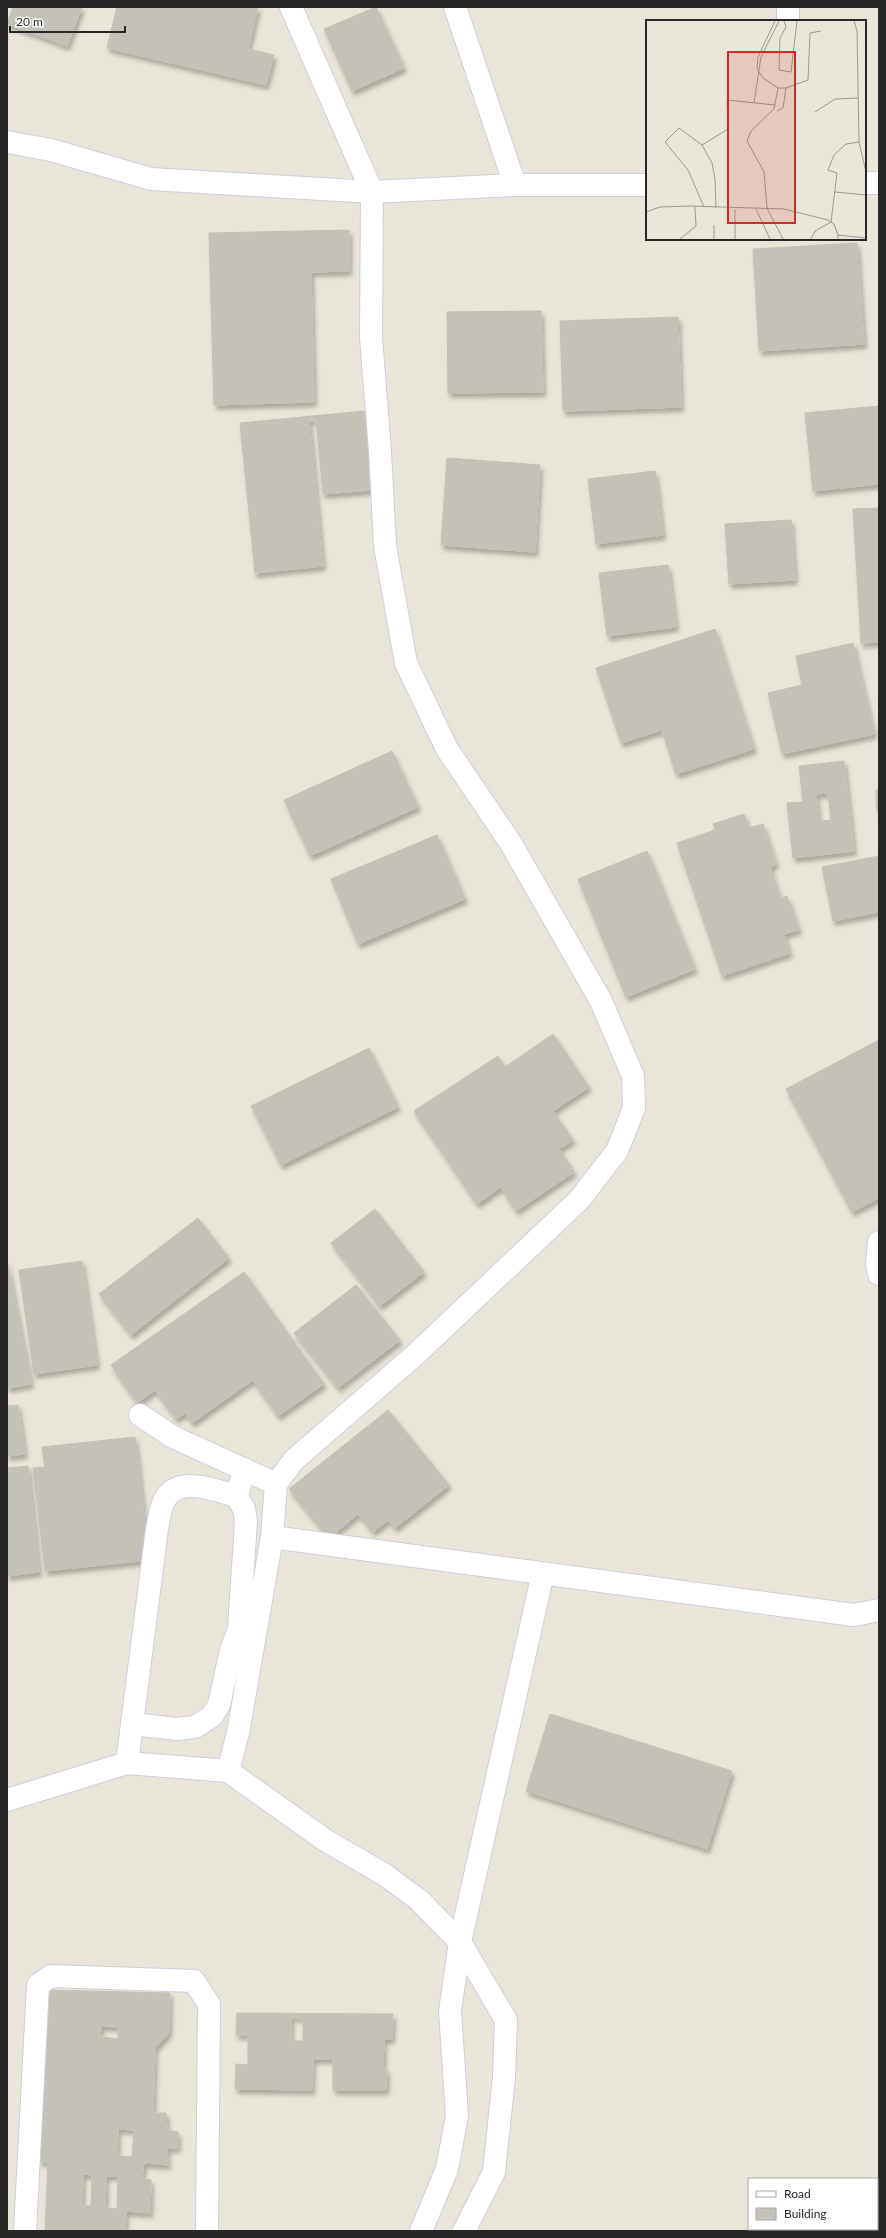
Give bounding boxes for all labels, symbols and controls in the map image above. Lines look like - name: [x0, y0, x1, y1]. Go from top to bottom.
- scale bar: [10, 8, 125, 34]
- text: 20 m: [16, 14, 43, 29]
- inset map: [646, 20, 866, 240]
- legend: [748, 2178, 878, 2230]
- text: Road: [784, 2186, 811, 2201]
- text: Building: [784, 2206, 827, 2221]

